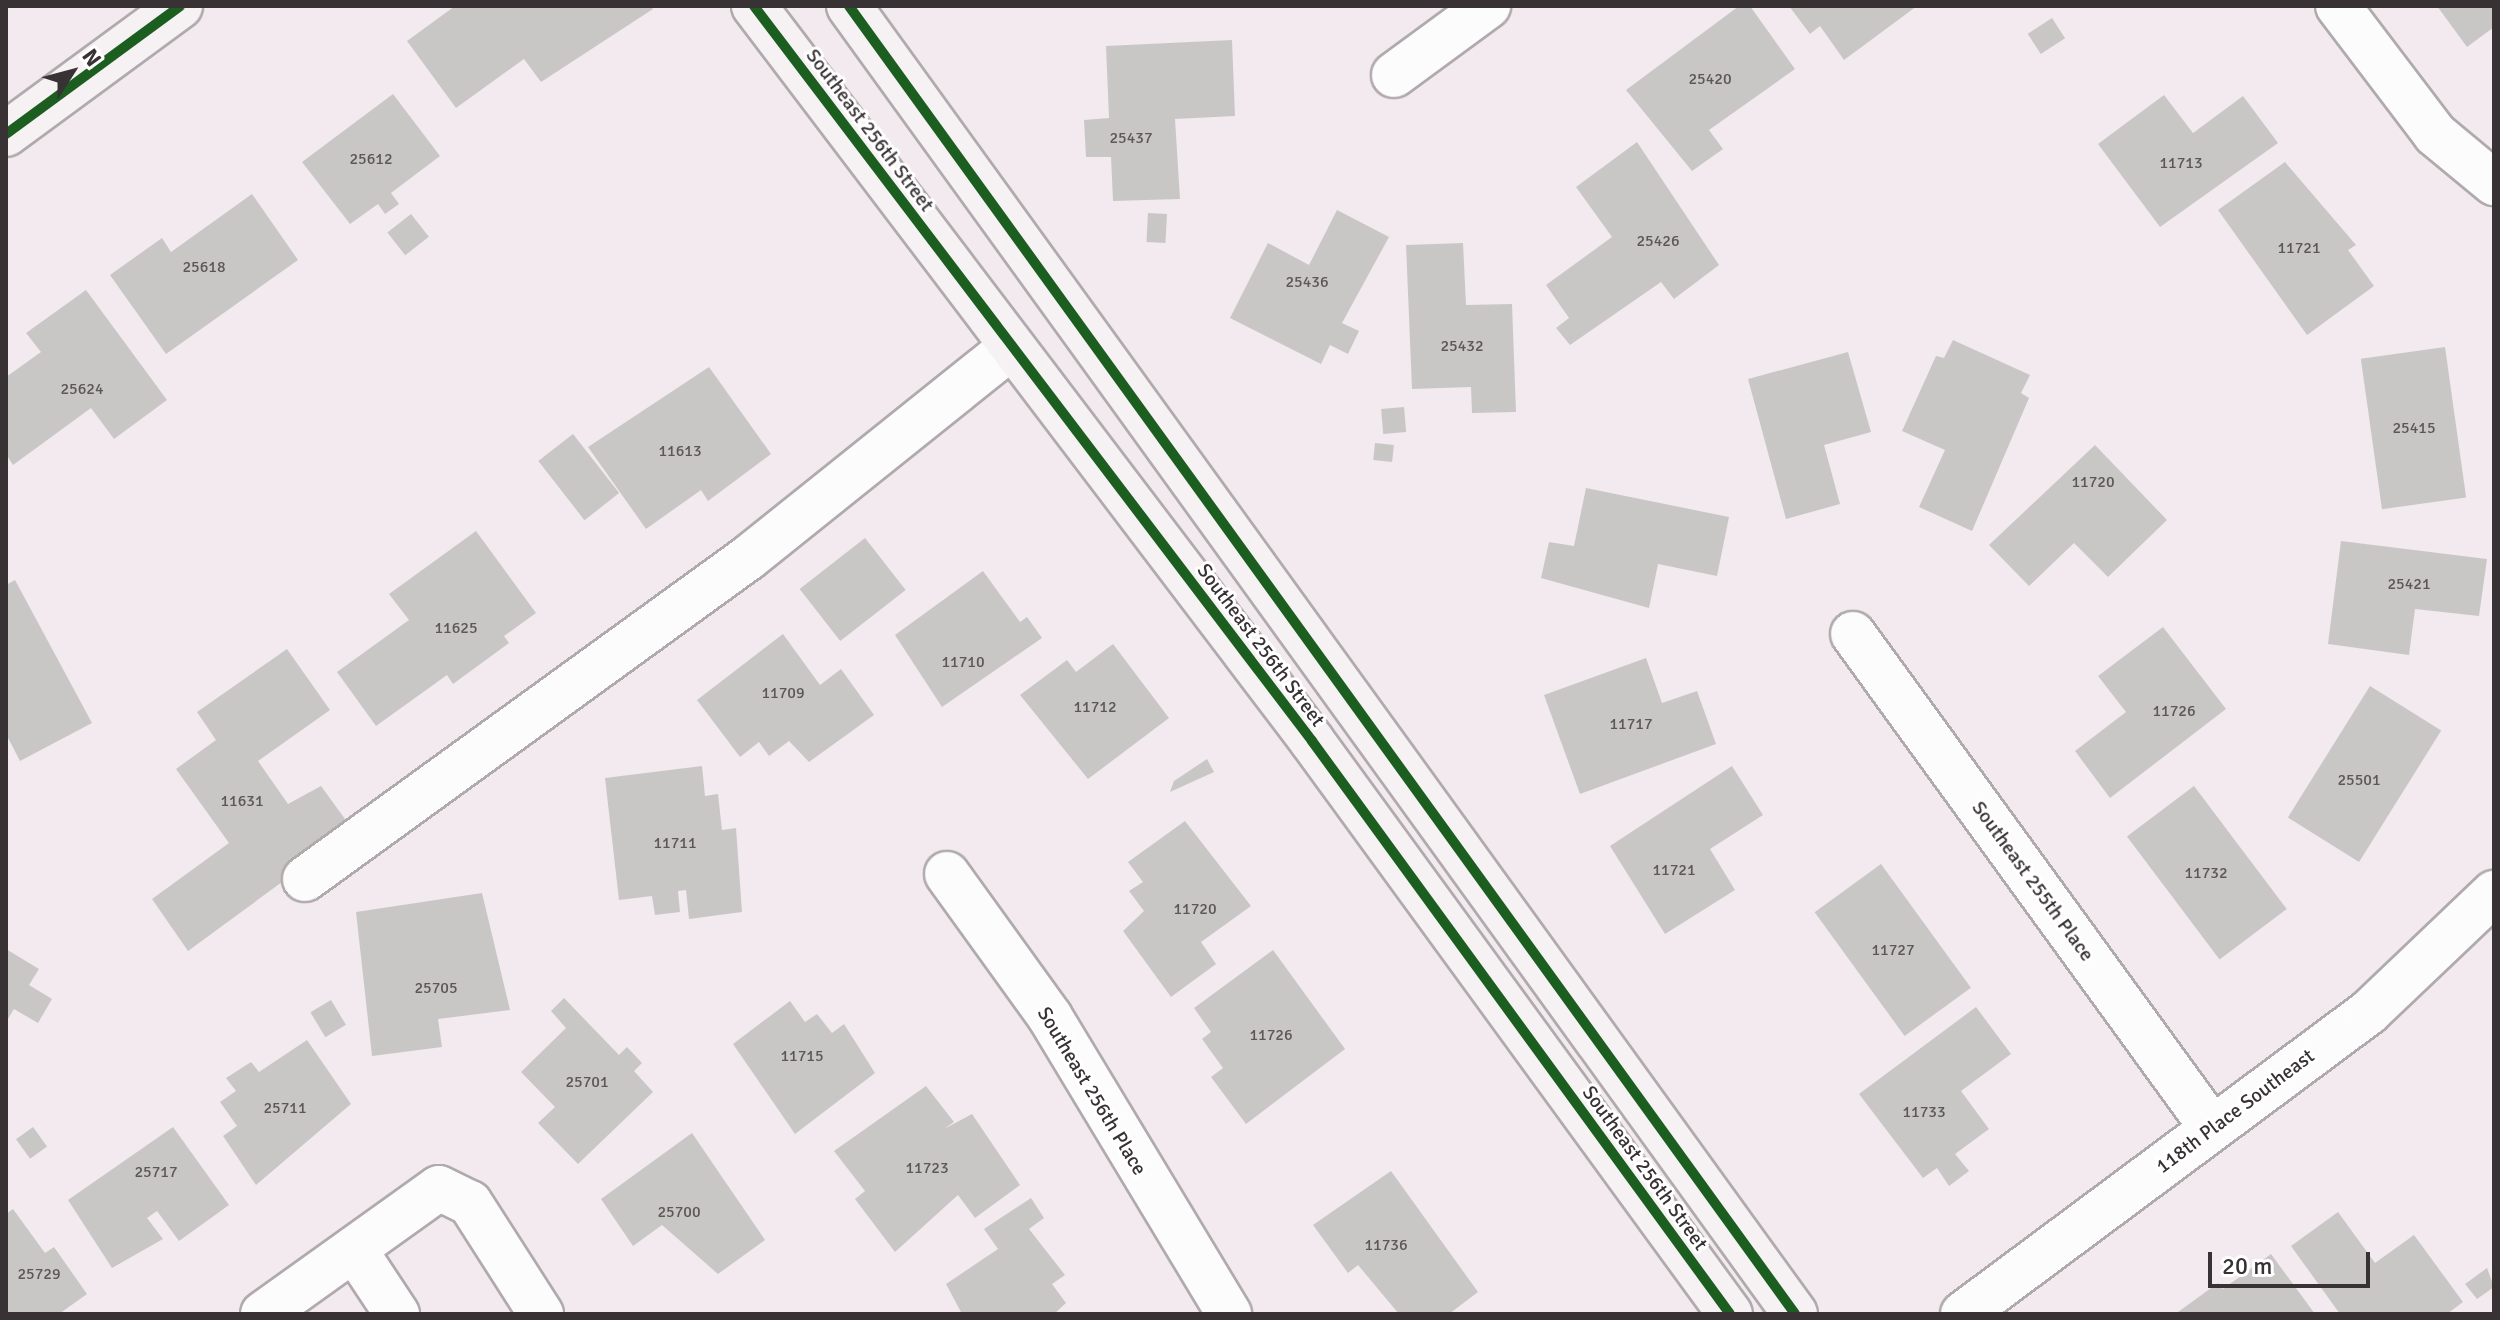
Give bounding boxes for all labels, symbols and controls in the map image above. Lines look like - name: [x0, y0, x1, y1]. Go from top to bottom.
- north arrow: [32, 32, 112, 112]
- text: N: [76, 43, 107, 72]
- street label: Southeast 256th Street: [801, 44, 939, 216]
- house number: 25420: [1688, 69, 1732, 89]
- house number: 25437: [1109, 128, 1153, 148]
- house number: 25612: [349, 149, 393, 169]
- house number: 11713: [2159, 153, 2203, 173]
- house number: 25426: [1636, 231, 1680, 251]
- house number: 11721: [2277, 238, 2321, 258]
- house number: 25618: [182, 257, 226, 277]
- house number: 25436: [1285, 272, 1329, 292]
- house number: 25432: [1440, 336, 1484, 356]
- house number: 25624: [60, 379, 104, 399]
- house number: 25415: [2392, 418, 2436, 438]
- house number: 11613: [658, 441, 702, 461]
- house number: 11720: [2071, 472, 2115, 492]
- street label: Southeast 256th Street: [1192, 559, 1330, 731]
- house number: 25421: [2387, 574, 2431, 594]
- house number: 11625: [434, 618, 478, 638]
- house number: 11710: [941, 652, 985, 672]
- house number: 11709: [761, 683, 805, 703]
- house number: 11712: [1073, 697, 1117, 717]
- house number: 11726: [2152, 701, 2196, 721]
- house number: 11717: [1609, 714, 1653, 734]
- house number: 25501: [2337, 770, 2381, 790]
- house number: 11631: [220, 791, 264, 811]
- street label: Southeast 255th Place: [1967, 796, 2099, 966]
- house number: 11711: [653, 833, 697, 853]
- house number: 11721: [1652, 860, 1696, 880]
- house number: 11732: [2184, 863, 2228, 883]
- house number: 11720: [1173, 899, 1217, 919]
- house number: 11727: [1871, 940, 1915, 960]
- house number: 25705: [414, 978, 458, 998]
- street label: Southeast 256th Place: [1032, 1003, 1152, 1179]
- house number: 11726: [1249, 1025, 1293, 1045]
- street label: 118th Place Southeast: [2151, 1044, 2319, 1178]
- house number: 11715: [780, 1046, 824, 1066]
- house number: 25701: [565, 1072, 609, 1092]
- street label: Southeast 256th Street: [1577, 1081, 1713, 1255]
- house number: 25711: [263, 1098, 307, 1118]
- house number: 11733: [1902, 1102, 1946, 1122]
- house number: 11723: [905, 1158, 949, 1178]
- house number: 25717: [134, 1162, 178, 1182]
- house number: 25700: [657, 1202, 701, 1222]
- house number: 11736: [1364, 1235, 1408, 1255]
- scale bar: [2212, 1236, 2374, 1286]
- text: 20 m: [2222, 1251, 2272, 1281]
- house number: 25729: [17, 1264, 61, 1284]

